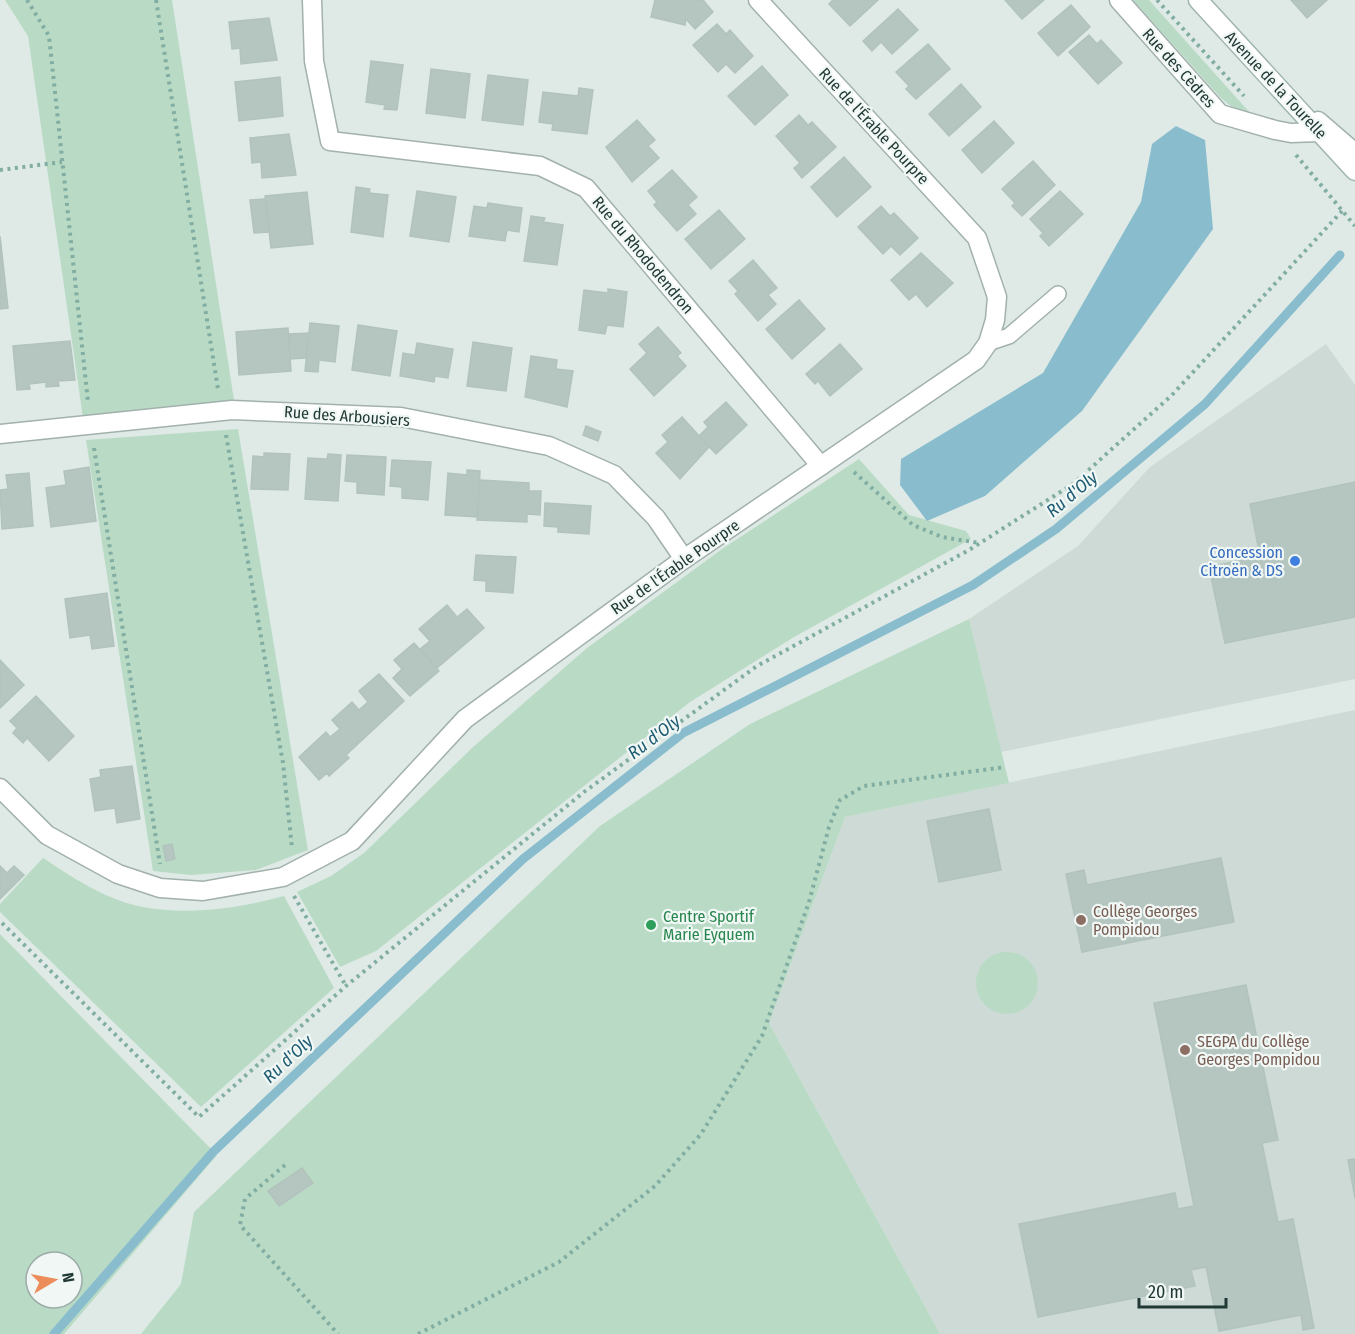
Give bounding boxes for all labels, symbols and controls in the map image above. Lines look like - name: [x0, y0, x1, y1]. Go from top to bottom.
- street label: Rue des Cèdres: [1138, 24, 1220, 112]
- street label: Avenue de la Tourelle: [1221, 27, 1331, 143]
- street label: Rue de l'Érable Pourpre: [815, 64, 933, 188]
- street label: Rue du Rhododendron: [588, 192, 698, 318]
- street label: Rue des Arbousiers: [283, 402, 411, 430]
- water label: Ru d'Oly: [1042, 466, 1103, 522]
- street label: Rue de l'Érable Pourpre: [607, 515, 743, 619]
- place label: Concession Citroën & DS: [1200, 543, 1283, 580]
- marker: Concession Citroën & DS: [1288, 554, 1302, 568]
- water label: Ru d'Oly: [623, 710, 685, 764]
- place label: Collège Georges Pompidou: [1093, 902, 1197, 939]
- place label: Centre Sportif Marie Eyquem: [663, 907, 755, 944]
- marker: Collège Georges Pompidou: [1074, 913, 1088, 927]
- marker: Centre Sportif Marie Eyquem: [644, 918, 658, 932]
- water label: Ru d'Oly: [259, 1030, 318, 1088]
- place label: SEGPA du Collège Georges Pompidou: [1197, 1032, 1320, 1069]
- marker: SEGPA du Collège Georges Pompidou: [1178, 1043, 1192, 1057]
- north arrow: [24, 1250, 84, 1310]
- text: N: [58, 1271, 78, 1284]
- scale bar: [1139, 1271, 1226, 1309]
- text: 20 m: [1148, 1281, 1183, 1303]

